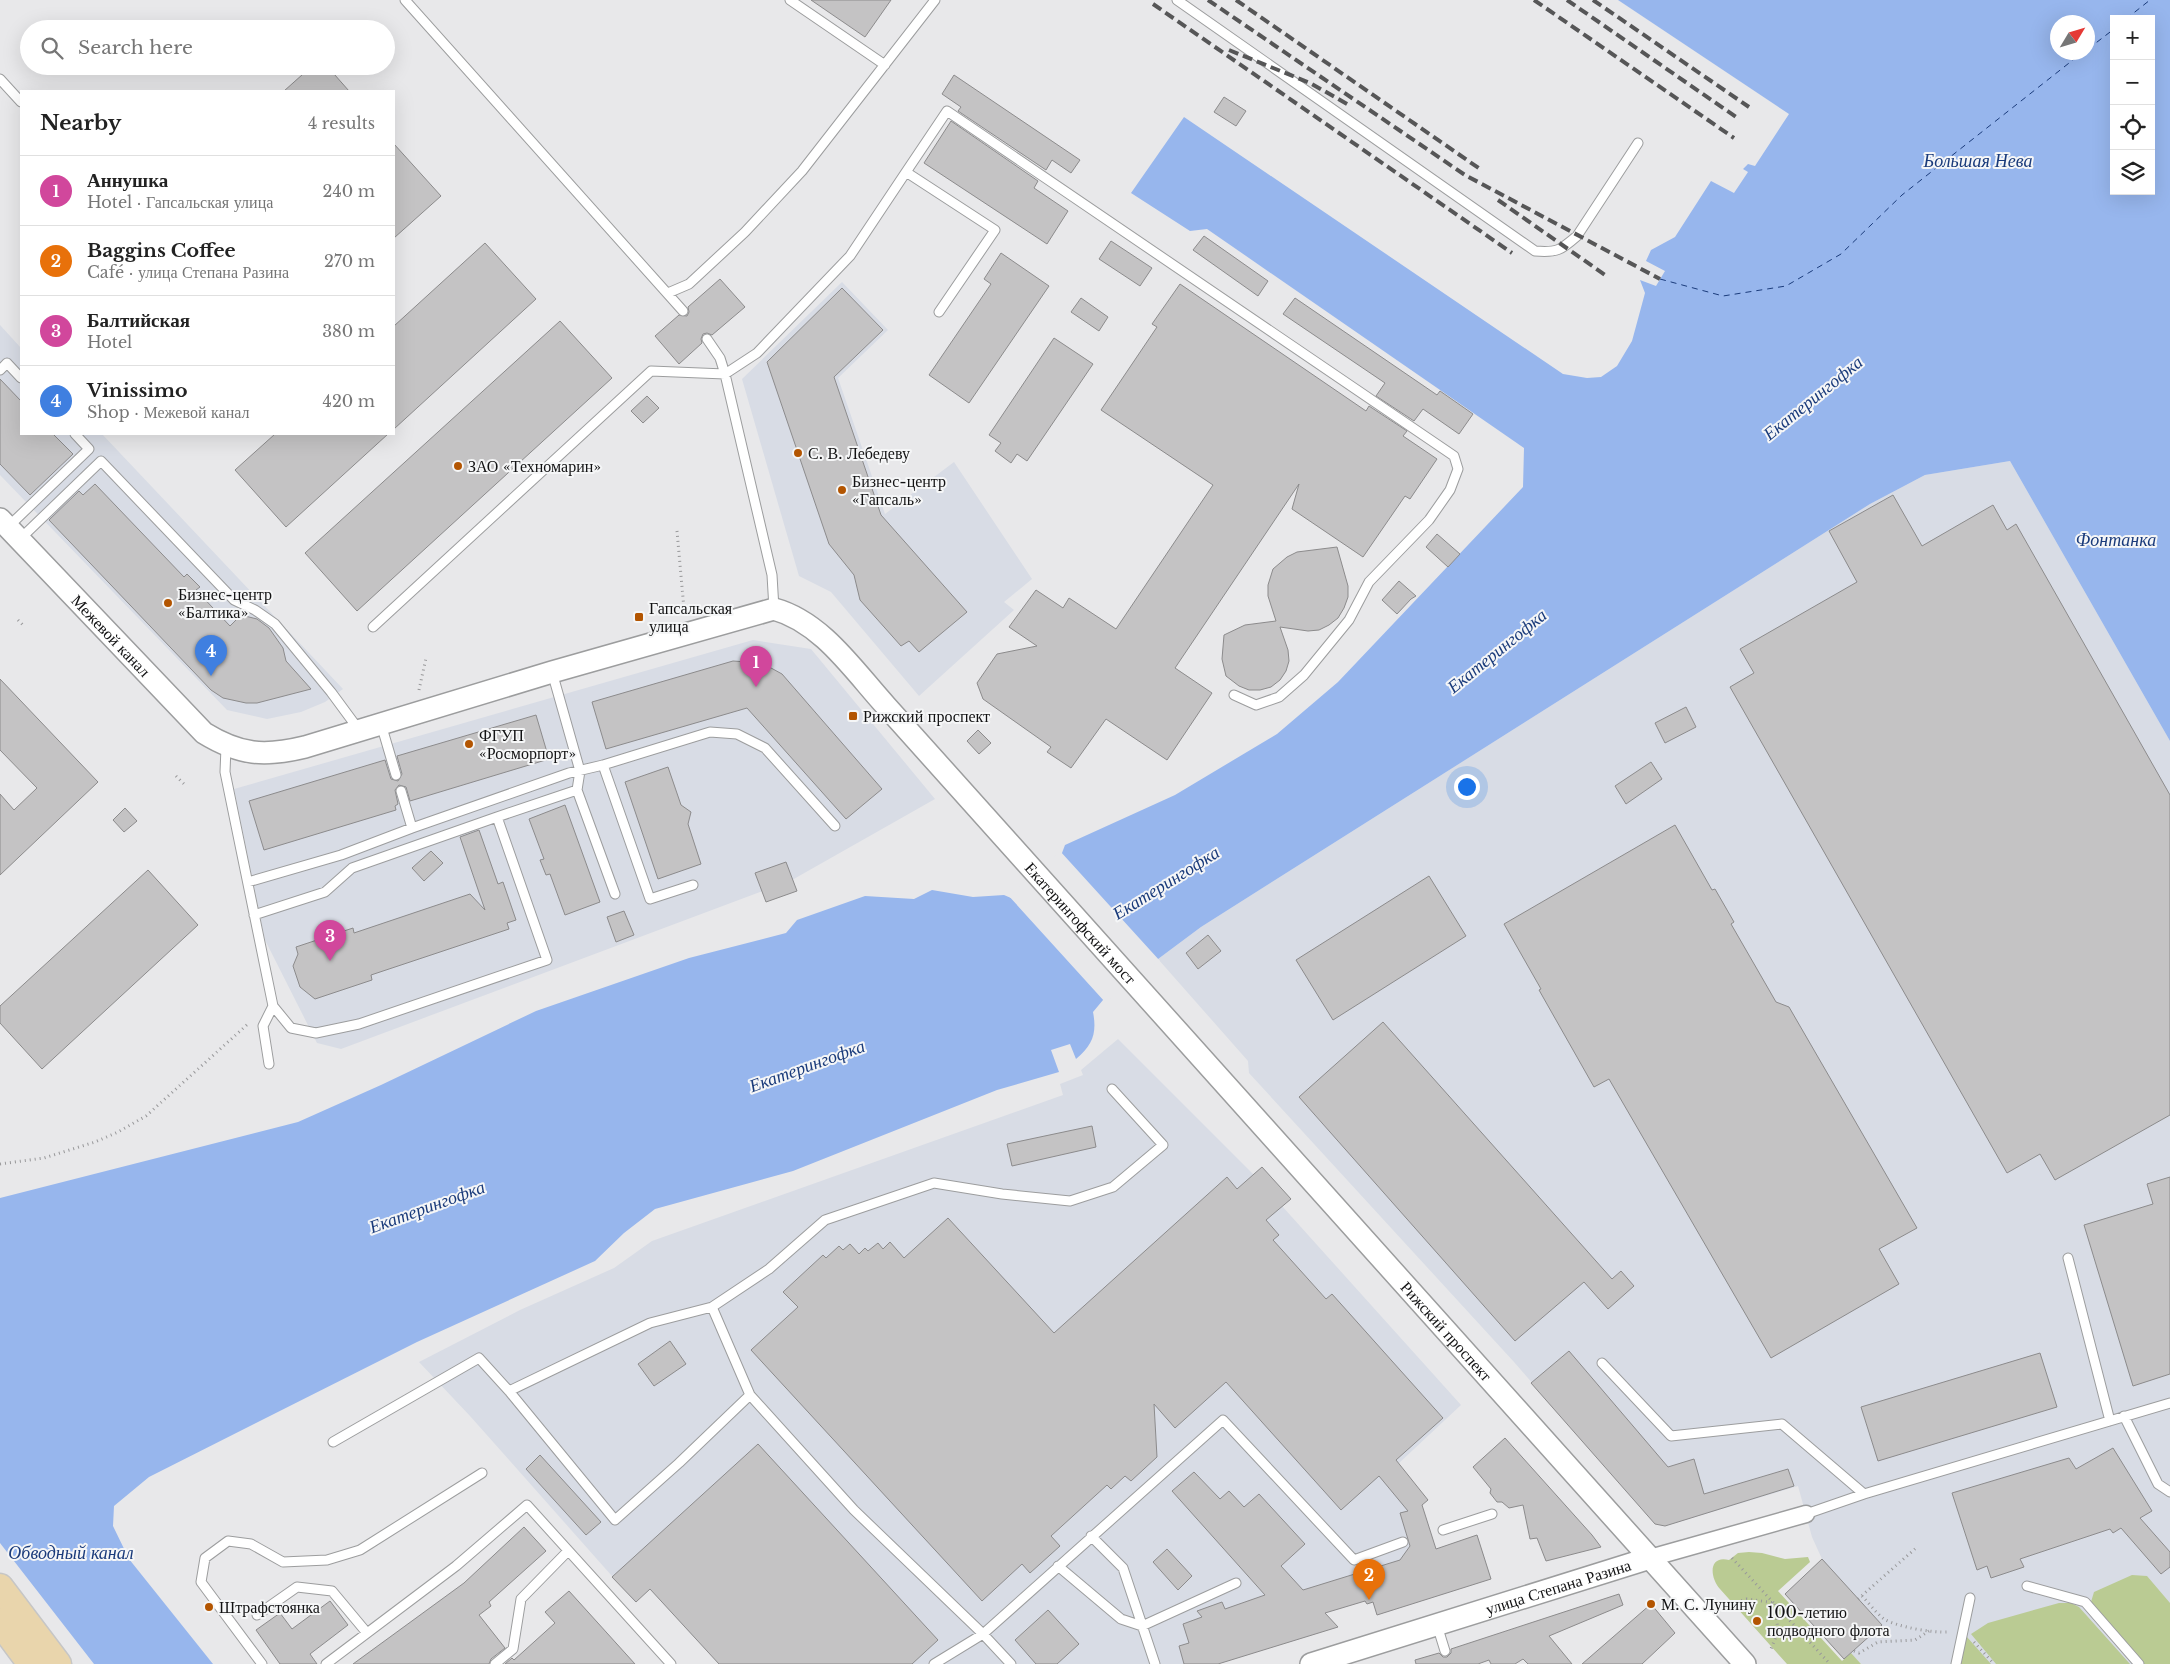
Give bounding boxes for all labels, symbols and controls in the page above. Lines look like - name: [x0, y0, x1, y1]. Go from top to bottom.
- north arrow: [2050, 15, 2095, 60]
- map controls: [2110, 15, 2155, 195]
- button: +: [2110, 15, 2155, 60]
- search box: [20, 20, 395, 75]
- icon: search: [38, 34, 66, 62]
- text: Search here: [78, 36, 193, 59]
- button: −: [2110, 60, 2155, 105]
- button: locate: [2110, 105, 2155, 150]
- text: Nearby: [40, 110, 121, 136]
- text: 4 results: [308, 113, 375, 133]
- water label: Большая Нева: [1923, 150, 2032, 172]
- button: layers: [2110, 150, 2155, 195]
- text: Аннушка: [87, 169, 168, 192]
- text: 1: [53, 181, 59, 201]
- text: 240 m: [323, 181, 375, 201]
- text: Hotel · Гапсальская улица: [87, 192, 273, 212]
- text: Baggins Coffee: [87, 239, 236, 262]
- text: 2: [51, 251, 61, 271]
- text: 270 m: [324, 251, 375, 271]
- text: Café · улица Степана Разина: [87, 262, 289, 282]
- text: Балтийская: [87, 309, 190, 332]
- text: 3: [51, 321, 61, 341]
- text: 380 m: [322, 321, 375, 341]
- text: Hotel: [87, 332, 132, 352]
- water label: Екатерингофка: [1758, 351, 1867, 445]
- text: Vinissimo: [87, 379, 188, 402]
- text: 4: [51, 391, 61, 411]
- text: 420 m: [323, 391, 375, 411]
- text: Shop · Межевой канал: [87, 402, 249, 422]
- place label: С. В. Лебедеву: [808, 443, 910, 463]
- marker: С. В. Лебедеву: [792, 447, 804, 459]
- place label: ЗАО «Техномарин»: [468, 456, 601, 476]
- marker: ЗАО «Техномарин»: [452, 460, 464, 472]
- place label: Бизнес-центр «Гапсаль»: [852, 471, 946, 509]
- marker: Бизнес-центр «Гапсаль»: [836, 484, 848, 496]
- water label: Фонтанка: [2076, 529, 2156, 551]
- place label: Бизнес-центр «Балтика»: [178, 584, 272, 622]
- street label: Межевой канал: [67, 590, 155, 681]
- marker: Бизнес-центр «Балтика»: [162, 597, 174, 609]
- place label: Гапсальская улица: [649, 598, 733, 636]
- water label: Екатерингофка: [1442, 604, 1551, 698]
- marker: Гапсальская улица: [633, 611, 645, 623]
- pin: 4: [195, 635, 227, 676]
- pin: 1: [740, 646, 772, 687]
- place label: Рижский проспект: [863, 706, 990, 726]
- marker: Рижский проспект: [847, 710, 859, 722]
- place label: ФГУП «Росморпорт»: [479, 725, 576, 763]
- marker: ФГУП «Росморпорт»: [463, 738, 475, 750]
- your location: [1454, 774, 1480, 800]
- water label: Екатерингофка: [1108, 841, 1223, 925]
- street label: Екатерингофский мост: [1021, 858, 1141, 988]
- pin: 3: [314, 920, 346, 961]
- water label: Екатерингофка: [745, 1035, 868, 1097]
- water label: Екатерингофка: [365, 1176, 488, 1238]
- street label: Рижский проспект: [1397, 1277, 1496, 1385]
- water label: Обводный канал: [8, 1542, 134, 1564]
- street label: улица Степана Разина: [1483, 1555, 1633, 1619]
- pin: 2: [1353, 1559, 1385, 1600]
- place label: М. С. Лунину: [1661, 1594, 1756, 1614]
- place label: Штрафстоянка: [219, 1597, 320, 1617]
- marker: М. С. Лунину: [1645, 1598, 1657, 1610]
- marker: Штрафстоянка: [203, 1601, 215, 1613]
- place label: 100-летию подводного флота: [1767, 1602, 1890, 1640]
- marker: 100-летию подводного флота: [1751, 1615, 1763, 1627]

